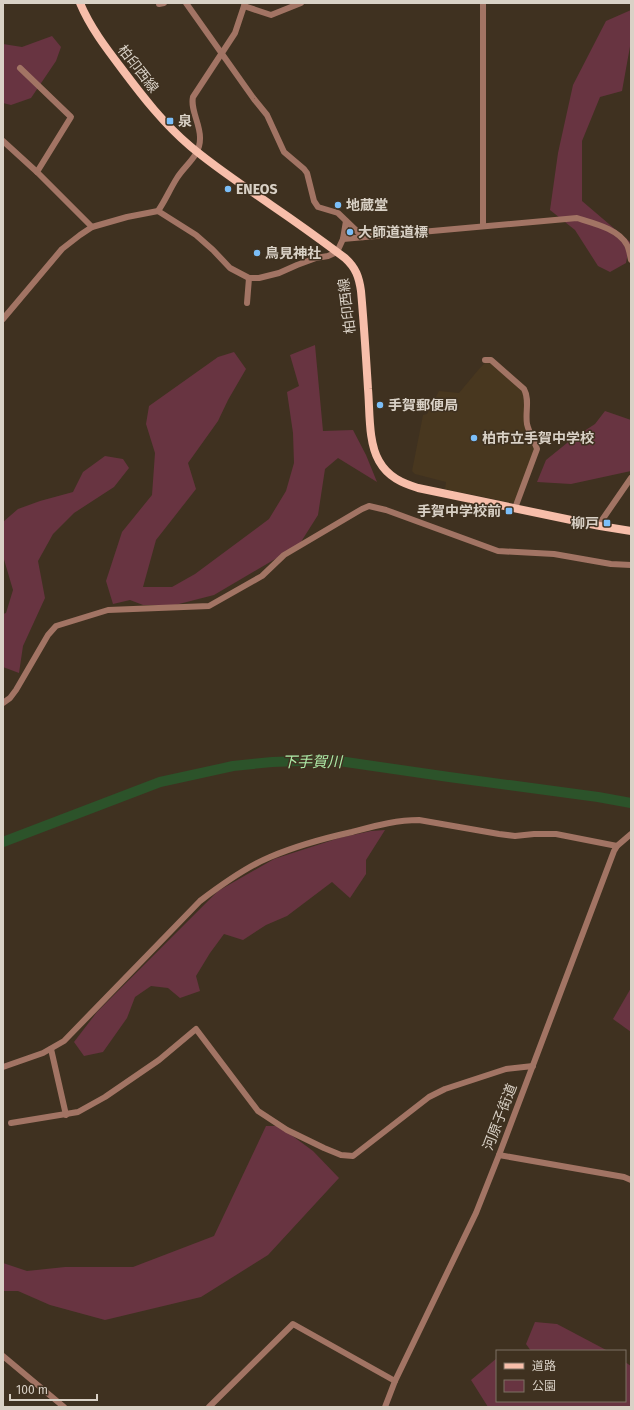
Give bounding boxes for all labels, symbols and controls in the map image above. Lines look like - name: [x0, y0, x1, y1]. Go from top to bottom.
- street label: 柏印西線: [114, 42, 162, 96]
- place label: 泉: [178, 113, 192, 130]
- marker: 泉: [165, 116, 175, 126]
- place label: ENEOS: [236, 181, 278, 198]
- marker: ENEOS: [223, 184, 233, 194]
- place label: 地蔵堂: [346, 197, 388, 214]
- marker: 地蔵堂: [333, 200, 343, 210]
- place label: 大師道道標: [358, 224, 428, 241]
- marker: 大師道道標: [345, 227, 355, 237]
- place label: 鳥見神社: [265, 245, 321, 262]
- marker: 鳥見神社: [252, 248, 262, 258]
- street label: 柏印西線: [335, 277, 359, 335]
- place label: 手賀郵便局: [388, 397, 458, 414]
- marker: 手賀郵便局: [375, 400, 385, 410]
- place label: 柏市立手賀中学校: [482, 430, 594, 447]
- marker: 柏市立手賀中学校: [469, 433, 479, 443]
- place label: 手賀中学校前: [417, 503, 501, 520]
- marker: 手賀中学校前: [504, 506, 514, 516]
- place label: 柳戸: [571, 515, 599, 532]
- marker: 柳戸: [602, 518, 612, 528]
- water label: 下手賀川: [282, 753, 344, 771]
- street label: 河原子街道: [480, 1081, 520, 1153]
- legend: [496, 1350, 626, 1402]
- text: 道路: [532, 1359, 556, 1373]
- scale bar: [10, 1376, 97, 1402]
- text: 公園: [532, 1379, 556, 1393]
- text: 100 m: [16, 1383, 48, 1397]

